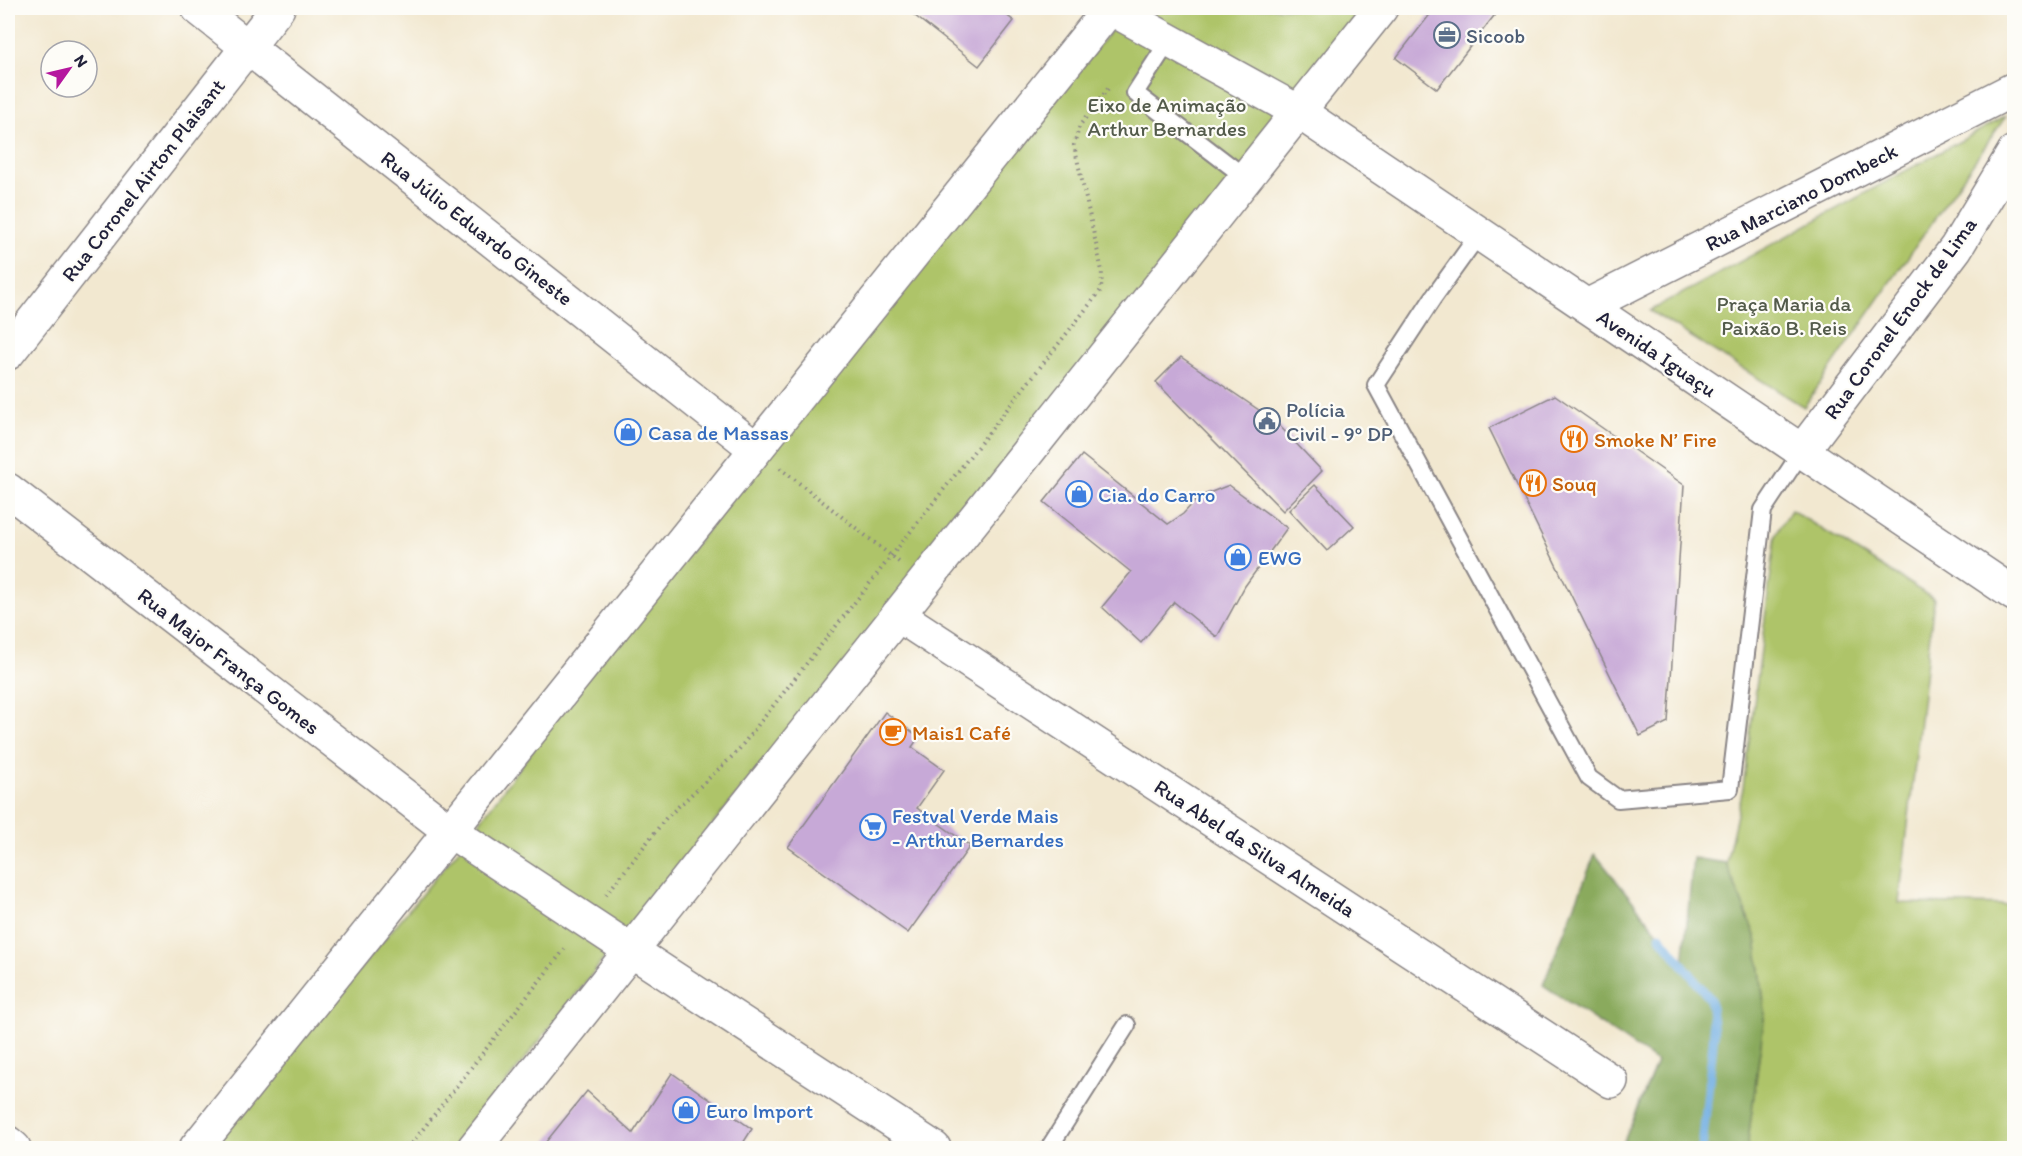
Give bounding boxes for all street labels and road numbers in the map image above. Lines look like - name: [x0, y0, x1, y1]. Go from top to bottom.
- street label: Rua Coronel Airton Plaisant: [56, 74, 230, 286]
- street label: Rua Marciano Dombeck: [1701, 138, 1901, 256]
- street label: Rua Júlio Eduardo Gineste: [376, 145, 578, 311]
- street label: Rua Coronel Enock de Lima: [1818, 212, 1982, 424]
- street label: Avenida Iguaçu: [1593, 304, 1722, 402]
- street label: Rua Major França Gomes: [133, 582, 325, 740]
- street label: Rua Abel da Silva Almeida: [1150, 774, 1360, 922]

